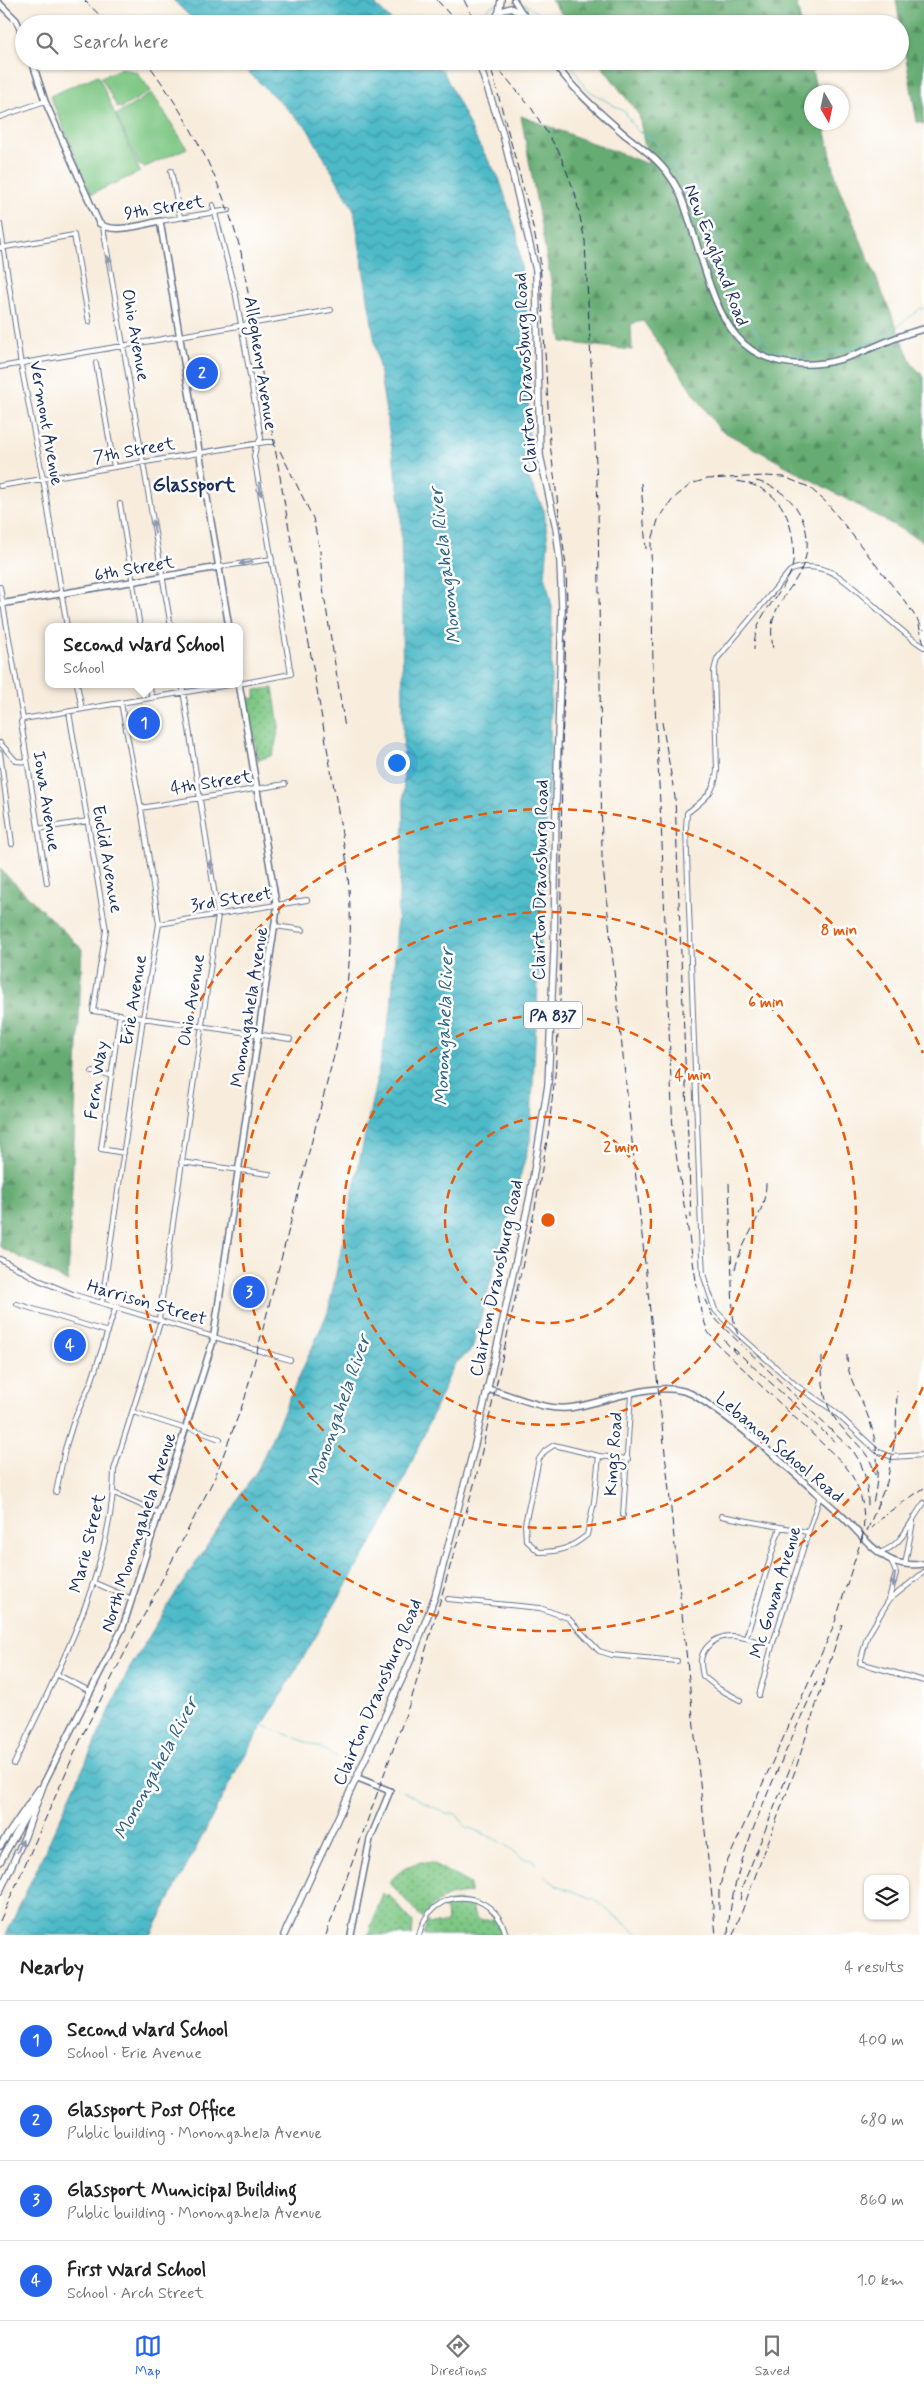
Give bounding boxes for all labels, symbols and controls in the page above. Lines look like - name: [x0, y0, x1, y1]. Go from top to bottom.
- search box: [15, 15, 909, 70]
- icon: search: [33, 29, 61, 57]
- text: Search here: [73, 30, 169, 55]
- north arrow: [804, 85, 849, 130]
- street label: New England Road: [678, 181, 754, 330]
- street label: 9th Street: [123, 190, 206, 226]
- one-way arrow: [105, 255, 113, 271]
- street label: Clairton Dravosburg Road: [509, 272, 544, 474]
- street label: Ohio Avenue: [115, 287, 155, 383]
- street label: Allegheny Avenue: [237, 294, 282, 432]
- pin: 2: [186, 354, 218, 392]
- street label: Vermont Avenue: [23, 359, 69, 487]
- street label: 7th Street: [91, 432, 177, 470]
- district label: Glassport: [152, 472, 237, 499]
- one-way arrow: [256, 482, 264, 498]
- water label: Monongahela River: [423, 483, 467, 646]
- one-way arrow: [150, 519, 158, 535]
- street label: 6th Street: [92, 550, 176, 588]
- one-way arrow: [237, 559, 253, 567]
- popup: [45, 623, 243, 688]
- text: Second Ward School: [63, 633, 225, 658]
- text: School: [63, 658, 105, 679]
- pin: 1: [128, 704, 160, 742]
- street label: Iowa Avenue: [26, 749, 66, 853]
- your location: [384, 750, 410, 776]
- street label: 4th Street: [169, 765, 254, 801]
- street label: Clairton Dravosburg Road: [527, 779, 556, 981]
- street label: Euclid Avenue: [86, 803, 128, 915]
- one-way arrow: [206, 858, 214, 874]
- street label: 3rd Street: [189, 882, 273, 918]
- text: 8 min: [821, 921, 857, 941]
- street label: Monongahela Avenue: [225, 925, 275, 1089]
- water label: Monongahela River: [429, 945, 460, 1106]
- street label: Ohio Avenue: [173, 952, 211, 1048]
- street label: Erie Avenue: [115, 953, 153, 1047]
- text: 6 min: [748, 993, 784, 1013]
- road number: PA 837: [524, 1002, 582, 1028]
- street label: Fern Way: [80, 1039, 114, 1121]
- text: 4 min: [675, 1066, 711, 1086]
- text: 2 min: [603, 1138, 639, 1158]
- street label: Clairton Dravosburg Road: [464, 1178, 531, 1379]
- centre of rings: [539, 1211, 557, 1229]
- pin: 3: [233, 1273, 265, 1311]
- street label: Harrison Street: [84, 1274, 209, 1331]
- pin: 4: [54, 1326, 86, 1364]
- water label: Monongahela River: [302, 1329, 378, 1489]
- street label: Lebanon School Road: [710, 1387, 849, 1509]
- street label: Kings Road: [599, 1411, 630, 1497]
- street label: North Monongahela Avenue: [95, 1429, 183, 1635]
- street label: Marie Street: [64, 1491, 112, 1595]
- street label: Mc Gowan Avenue: [744, 1523, 807, 1661]
- one-way arrow: [889, 1573, 897, 1589]
- street label: Clairton Dravosburg Road: [328, 1595, 429, 1790]
- water label: Monongahela River: [108, 1691, 206, 1844]
- one-way arrow: [16, 1839, 24, 1853]
- map controls: [864, 1875, 909, 1920]
- button: layers: [864, 1875, 909, 1920]
- text: Nearby: [20, 1954, 84, 1982]
- text: 4 results: [844, 1957, 904, 1978]
- text: Second Ward School: [67, 2018, 228, 2043]
- text: 1: [32, 2030, 40, 2051]
- text: 400 m: [859, 2030, 904, 2051]
- text: School · Erie Avenue: [67, 2043, 202, 2064]
- text: Glassport Post Office: [67, 2098, 236, 2123]
- text: 2: [32, 2110, 40, 2131]
- text: 680 m: [860, 2110, 904, 2131]
- text: Public building · Monongahela Avenue: [67, 2123, 322, 2144]
- text: Glassport Municipal Building: [67, 2178, 297, 2203]
- text: 3: [32, 2190, 40, 2211]
- text: 860 m: [859, 2190, 904, 2211]
- text: Public building · Monongahela Avenue: [67, 2203, 322, 2224]
- text: First Ward School: [67, 2258, 206, 2283]
- text: 4: [31, 2270, 41, 2291]
- text: 1.0 km: [857, 2270, 904, 2291]
- text: School · Arch Street: [67, 2283, 204, 2304]
- tab: Map: [134, 2332, 162, 2380]
- tab: Directions: [430, 2332, 487, 2380]
- tab: Saved: [755, 2332, 790, 2380]

